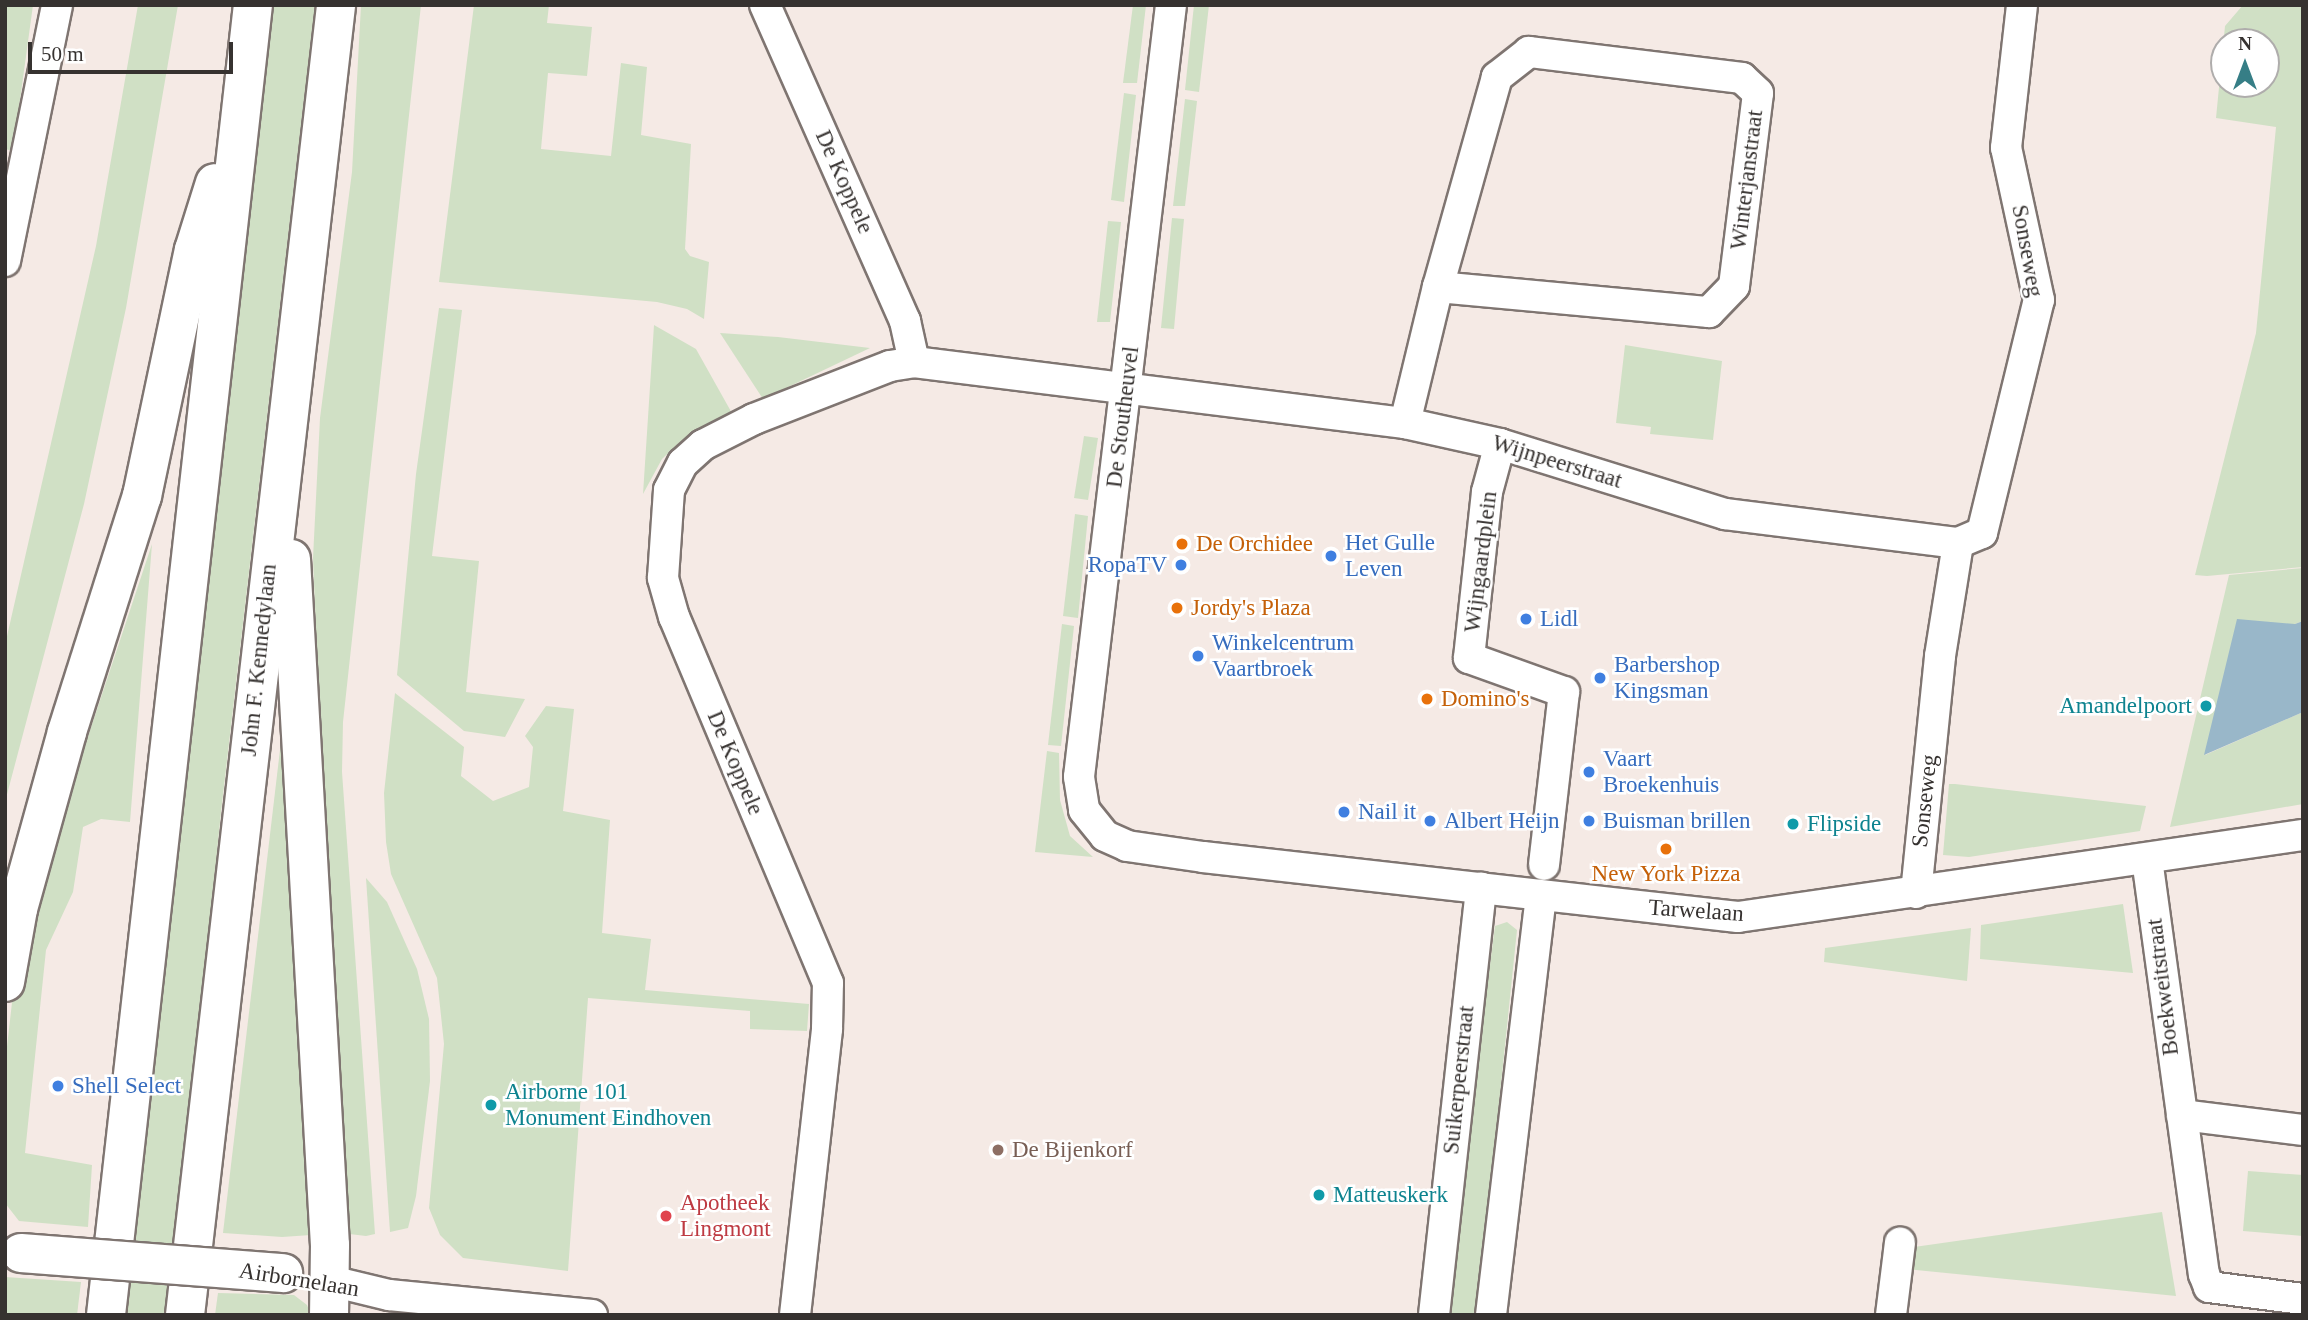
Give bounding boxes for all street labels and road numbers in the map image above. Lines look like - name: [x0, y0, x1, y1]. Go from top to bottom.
- street label: Winterjanstraat: [1725, 108, 1769, 252]
- street label: De Koppele: [809, 126, 879, 238]
- street label: Sonseweg: [2005, 203, 2049, 299]
- street label: De Stoutheuvel: [1101, 345, 1145, 489]
- street label: Wijnpeerstraat: [1489, 429, 1625, 495]
- street label: Wijngaardplein: [1459, 490, 1503, 634]
- street label: John F. Kennedylaan: [235, 563, 283, 757]
- street label: De Koppele: [701, 707, 769, 819]
- street label: Sonseweg: [1906, 753, 1944, 849]
- street label: Tarwelaan: [1647, 894, 1745, 928]
- street label: Boekweitstraat: [2141, 917, 2185, 1057]
- street label: Suikerpeerstraat: [1437, 1004, 1481, 1156]
- street label: Airbornelaan: [237, 1257, 361, 1303]

